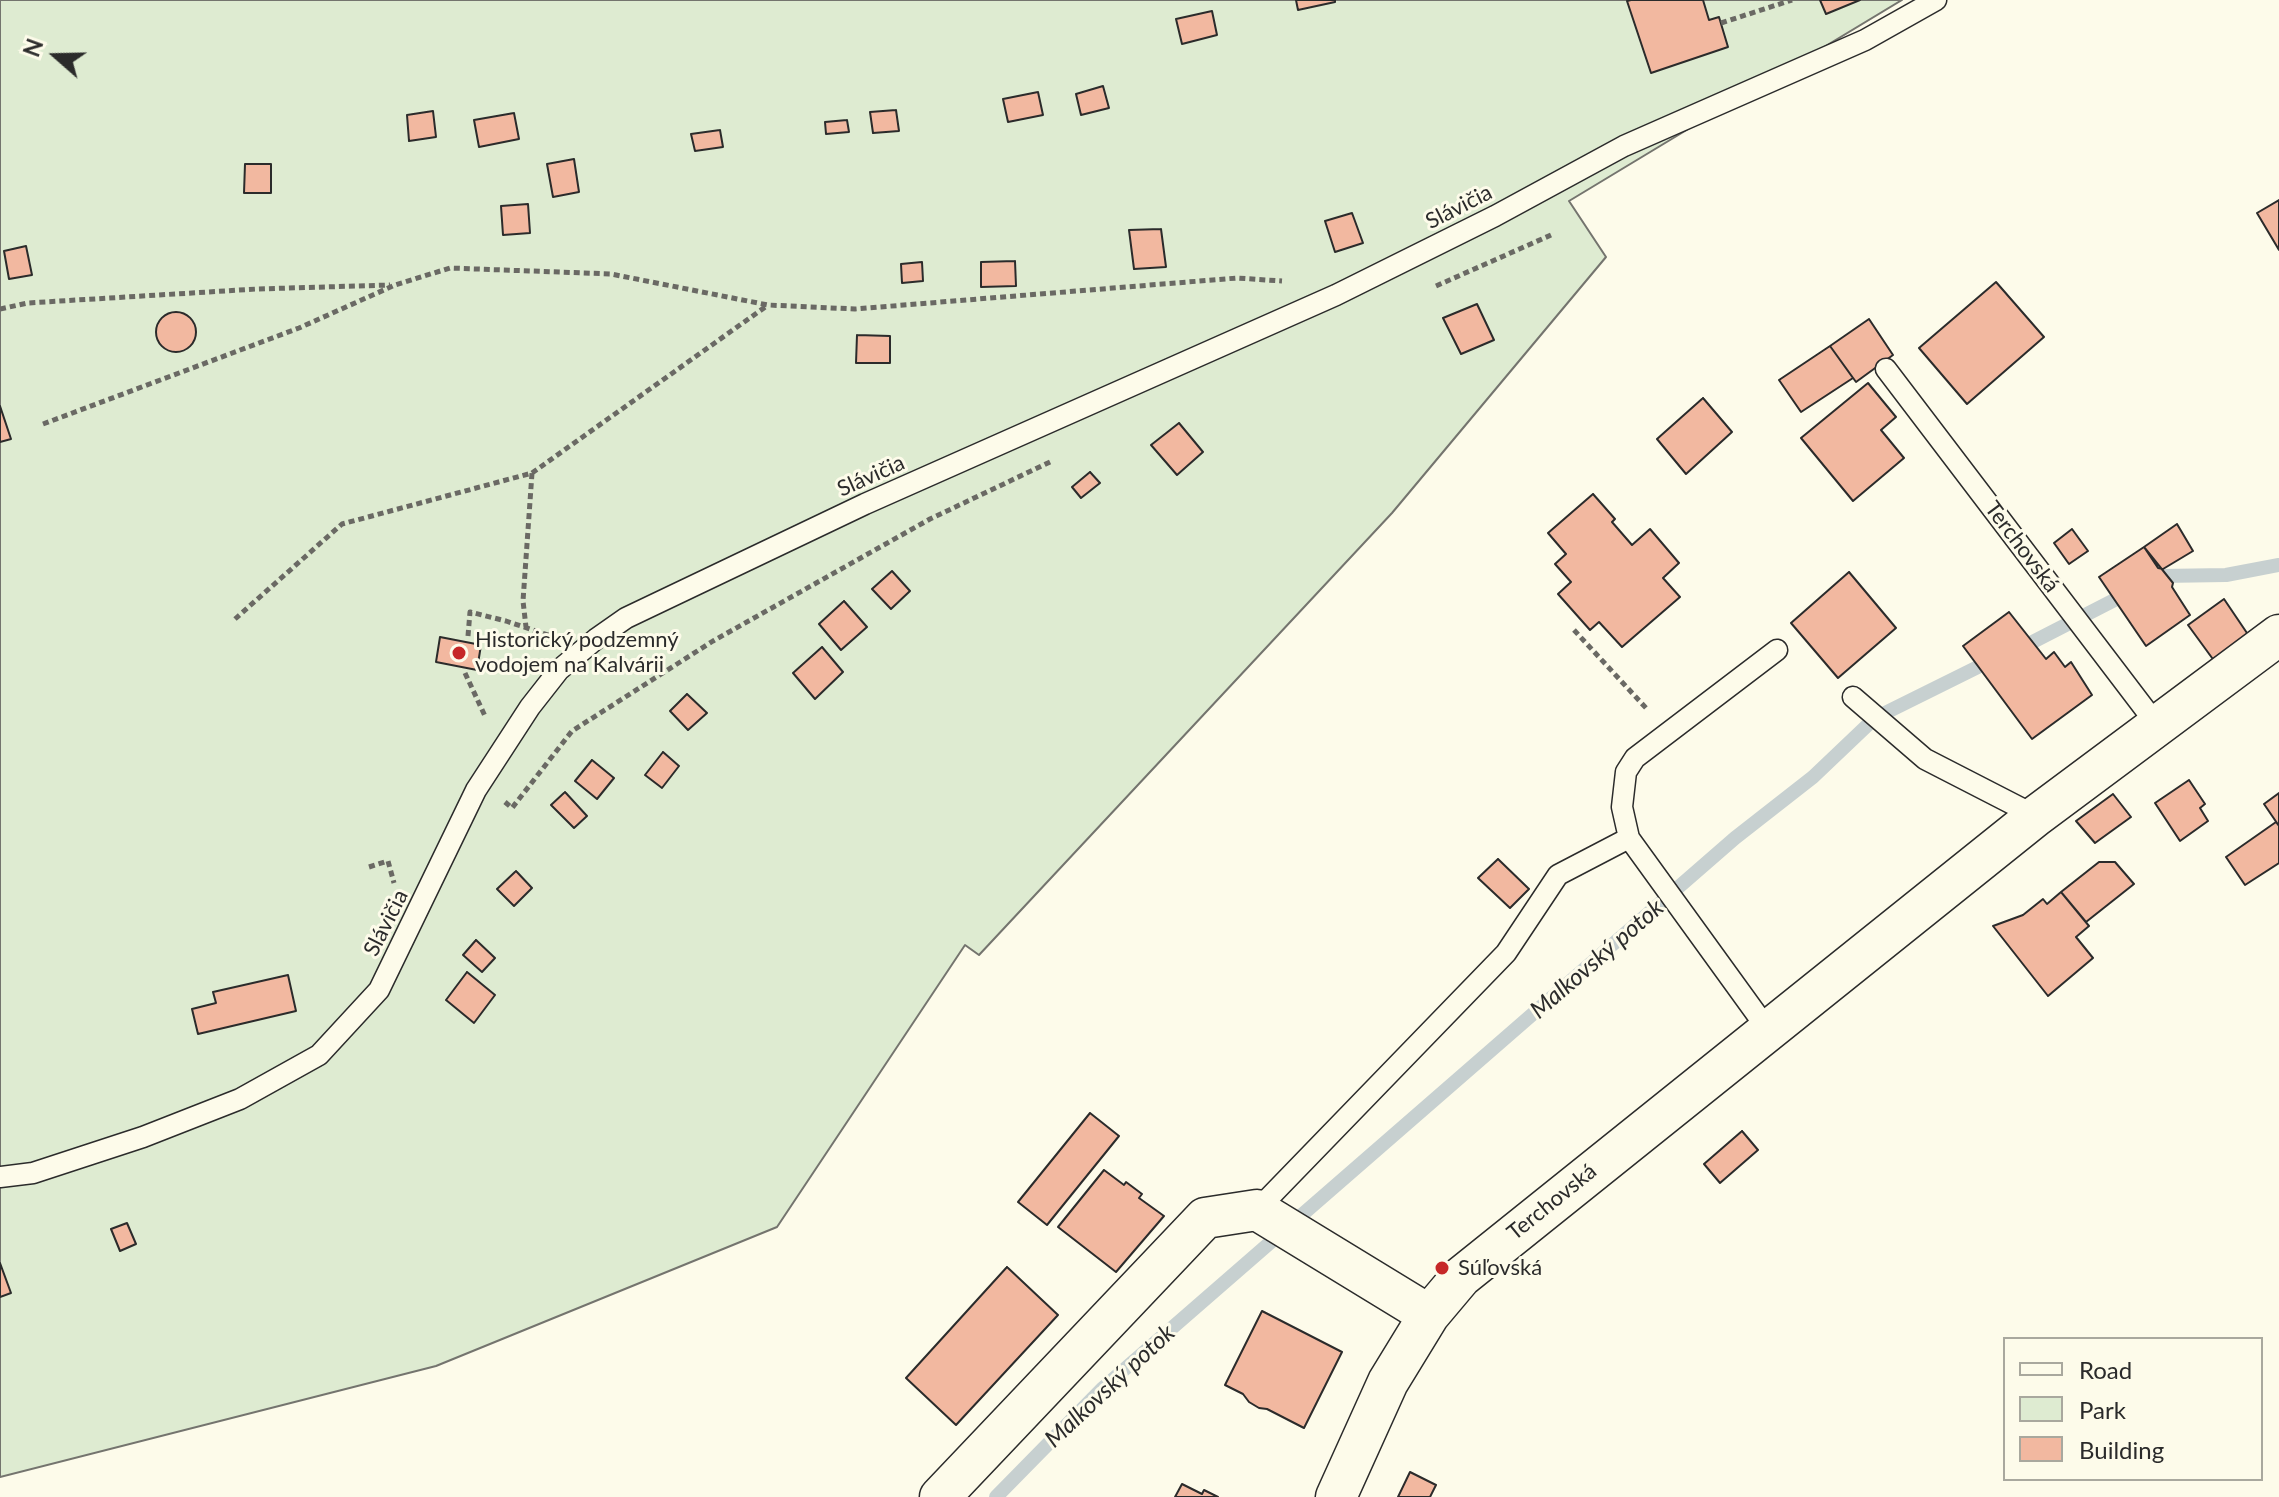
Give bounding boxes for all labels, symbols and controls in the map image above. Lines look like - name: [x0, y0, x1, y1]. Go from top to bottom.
- north arrow: [16, 16, 96, 96]
- text: N: [17, 35, 49, 60]
- street label: Slávičia: [1421, 179, 1497, 235]
- street label: Slávičia: [833, 450, 909, 502]
- street label: Terchovská: [1979, 496, 2065, 598]
- place label: Historický podzemný vodojem na Kalvárii: [475, 627, 679, 678]
- marker: Historický podzemný vodojem na Kalvárii: [450, 644, 468, 662]
- street label: Slávičia: [358, 885, 414, 961]
- water label: Malkovský potok: [1524, 893, 1670, 1025]
- street label: Terchovská: [1502, 1158, 1602, 1246]
- place label: Súľovská: [1458, 1255, 1542, 1281]
- marker: Súľovská: [1433, 1259, 1451, 1277]
- water label: Malkovský potok: [1039, 1318, 1181, 1454]
- legend: [2003, 1337, 2263, 1481]
- text: Road: [2079, 1355, 2132, 1384]
- text: Park: [2079, 1395, 2126, 1424]
- text: Building: [2079, 1435, 2164, 1464]

